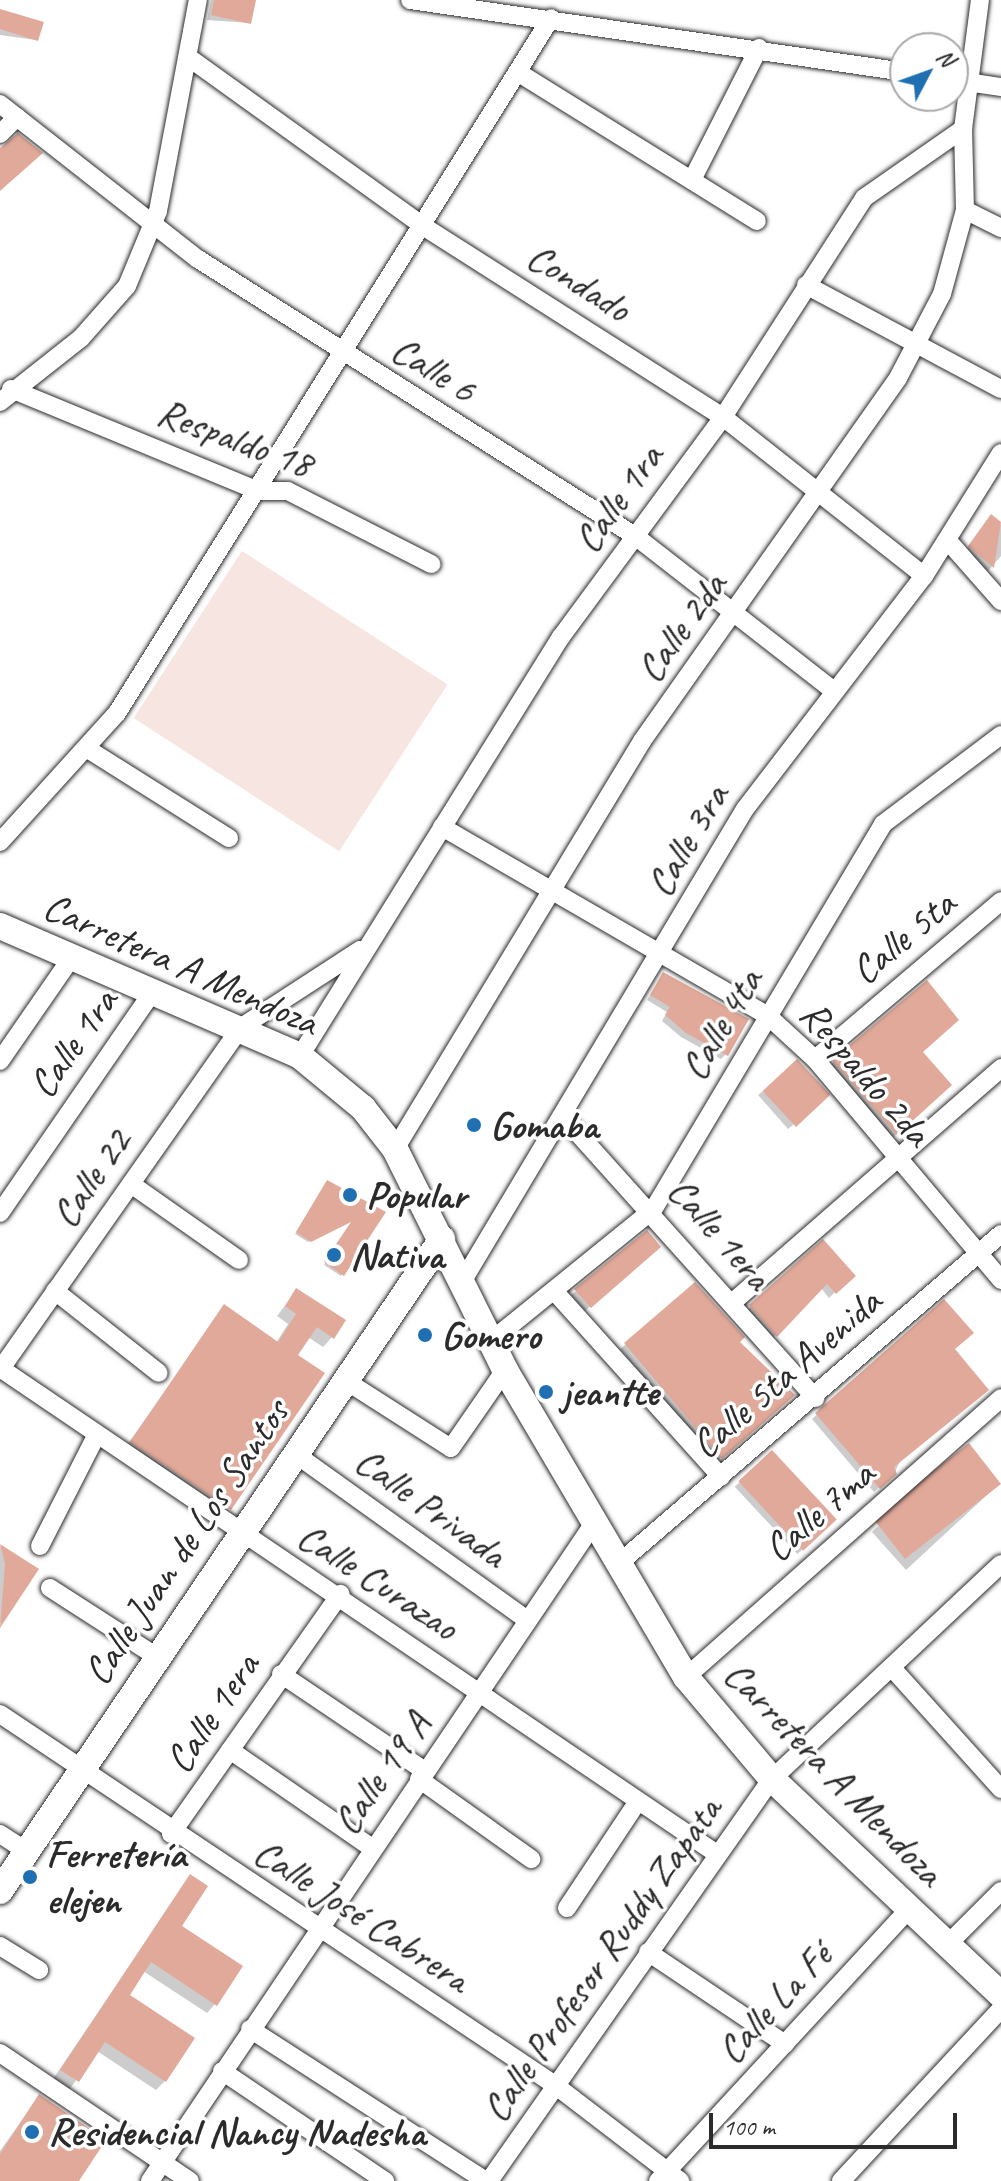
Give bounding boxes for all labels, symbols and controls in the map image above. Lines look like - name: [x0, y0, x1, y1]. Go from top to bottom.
- north arrow: [889, 32, 969, 112]
- text: N: [931, 43, 961, 72]
- street label: Condado: [519, 232, 639, 332]
- street label: Calle 6: [383, 325, 485, 413]
- street label: Respaldo 18: [151, 388, 319, 488]
- street label: Calle 1ra: [563, 434, 673, 562]
- street label: Calle 2da: [625, 563, 737, 691]
- street label: Calle 3ra: [635, 775, 739, 905]
- street label: Calle 5ta: [841, 880, 965, 994]
- street label: Carretera A Mendoza: [37, 882, 325, 1046]
- street label: Calle 4ta: [669, 960, 773, 1088]
- street label: Calle 1ra: [18, 979, 128, 1107]
- street label: Respaldo 2da: [790, 991, 942, 1155]
- place label: Gomaba: [490, 1101, 598, 1149]
- marker: Gomaba: [465, 1116, 483, 1134]
- street label: Calle 22: [40, 1120, 142, 1236]
- street label: Calle 1era: [658, 1167, 782, 1299]
- place label: Popular: [366, 1171, 466, 1219]
- marker: Popular: [341, 1186, 359, 1204]
- place label: Nativa: [350, 1231, 444, 1279]
- marker: Nativa: [325, 1246, 343, 1264]
- street label: Calle 5ta Avenida: [682, 1278, 890, 1468]
- place label: Gomero: [441, 1311, 540, 1359]
- marker: Gomero: [416, 1326, 434, 1344]
- place label: jeantte: [562, 1368, 658, 1416]
- marker: jeantte: [537, 1383, 555, 1401]
- street label: Calle Juan de Los Santos: [74, 1391, 298, 1693]
- street label: Calle Privada: [346, 1436, 516, 1578]
- street label: Calle 7ma: [754, 1450, 884, 1572]
- street label: Calle Curazao: [290, 1512, 466, 1650]
- street label: Calle 1era: [155, 1644, 269, 1782]
- street label: Carretera A Mendoza: [715, 1651, 953, 1895]
- street label: Calle 19 A: [322, 1703, 440, 1843]
- street label: Calle Profesor Ruddy Zapata: [471, 1788, 731, 2130]
- street label: Calle José Cabrera: [245, 1828, 479, 2002]
- place label: Ferretería elejen: [46, 1830, 186, 1924]
- marker: Ferretería elejen: [21, 1868, 39, 1886]
- street label: Calle La Fé: [706, 1933, 842, 2073]
- scale bar: [713, 2097, 961, 2147]
- place label: Residencial Nancy Nadesha: [48, 2108, 428, 2156]
- text: 100 m: [723, 2112, 775, 2142]
- marker: Residencial Nancy Nadesha: [23, 2123, 41, 2141]

